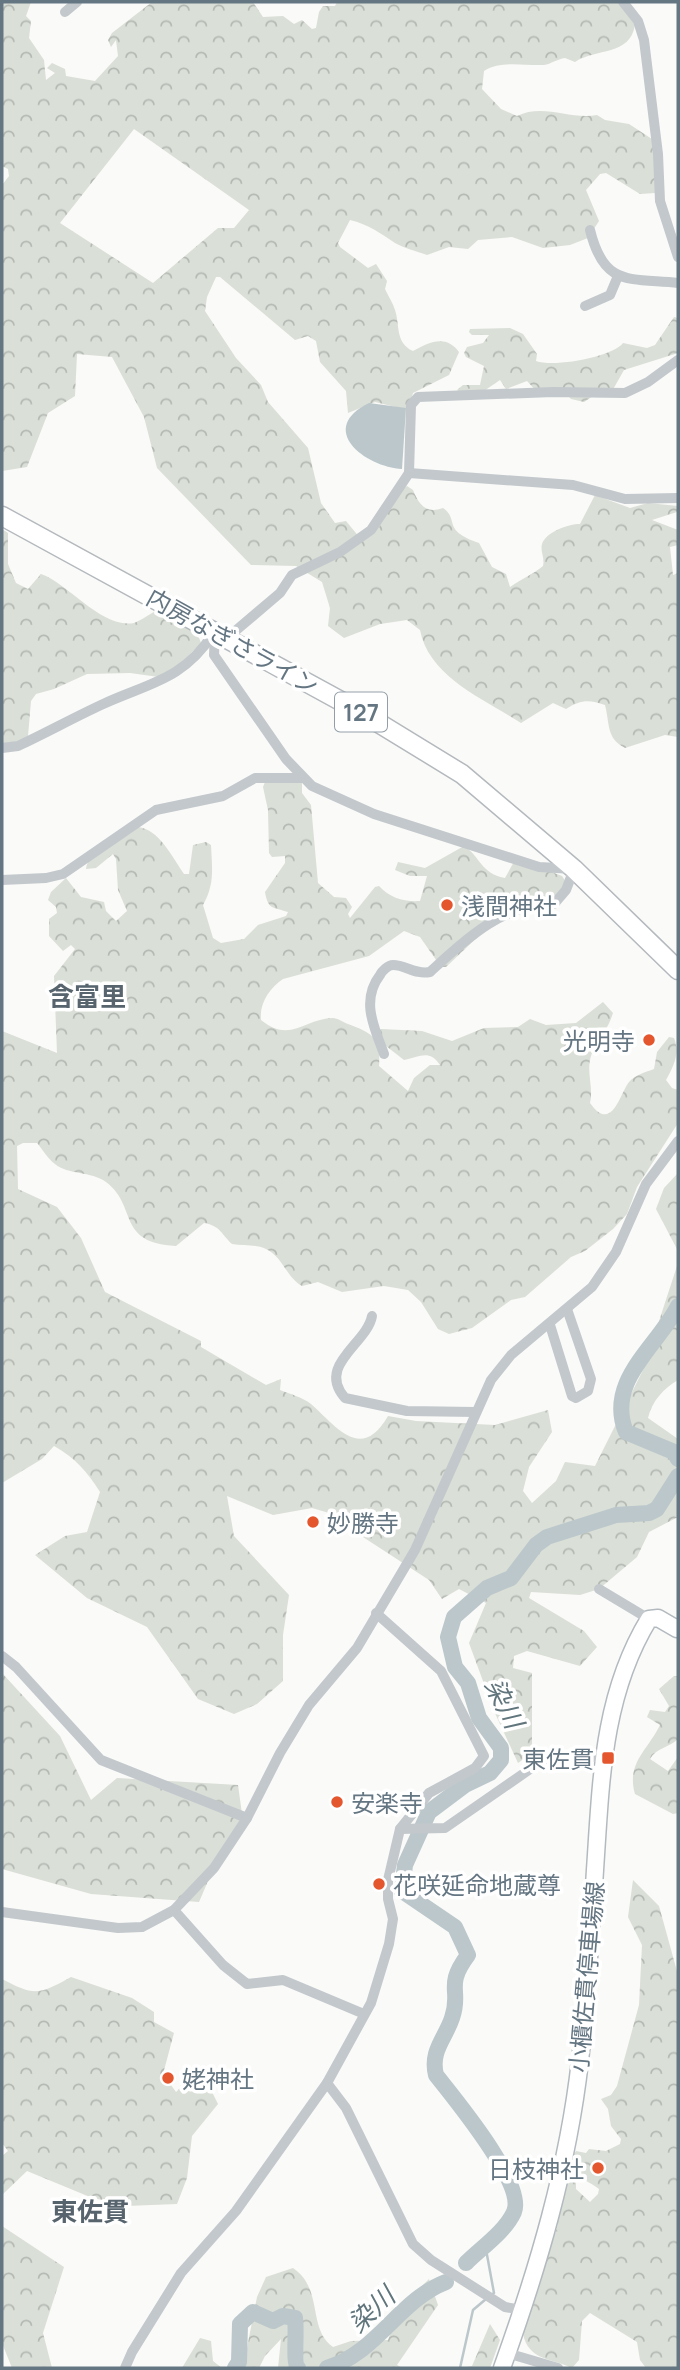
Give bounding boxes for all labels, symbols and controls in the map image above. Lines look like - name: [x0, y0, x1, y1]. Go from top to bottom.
- street label: 内房なぎさライン: [141, 580, 325, 702]
- road number: 127: [335, 692, 387, 732]
- place label: 浅間神社: [461, 889, 557, 922]
- marker: 浅間神社: [439, 897, 455, 913]
- district label: 含富里: [48, 978, 126, 1014]
- place label: 光明寺: [563, 1024, 635, 1057]
- marker: 光明寺: [641, 1032, 657, 1048]
- place label: 妙勝寺: [327, 1506, 399, 1539]
- marker: 妙勝寺: [305, 1514, 321, 1530]
- water label: 染川: [477, 1672, 534, 1737]
- place label: 東佐貫: [522, 1742, 594, 1775]
- marker: 東佐貫: [600, 1750, 616, 1766]
- place label: 安楽寺: [351, 1786, 423, 1819]
- marker: 安楽寺: [329, 1794, 345, 1810]
- place label: 花咲延命地蔵尊: [393, 1868, 561, 1901]
- marker: 花咲延命地蔵尊: [371, 1876, 387, 1892]
- street label: 小櫃佐貫停車場線: [561, 1880, 611, 2074]
- place label: 姥神社: [182, 2062, 254, 2095]
- marker: 姥神社: [160, 2070, 176, 2086]
- place label: 日枝神社: [488, 2152, 584, 2185]
- marker: 日枝神社: [590, 2160, 606, 2176]
- district label: 東佐貫: [51, 2193, 129, 2229]
- water label: 染川: [340, 2276, 404, 2340]

